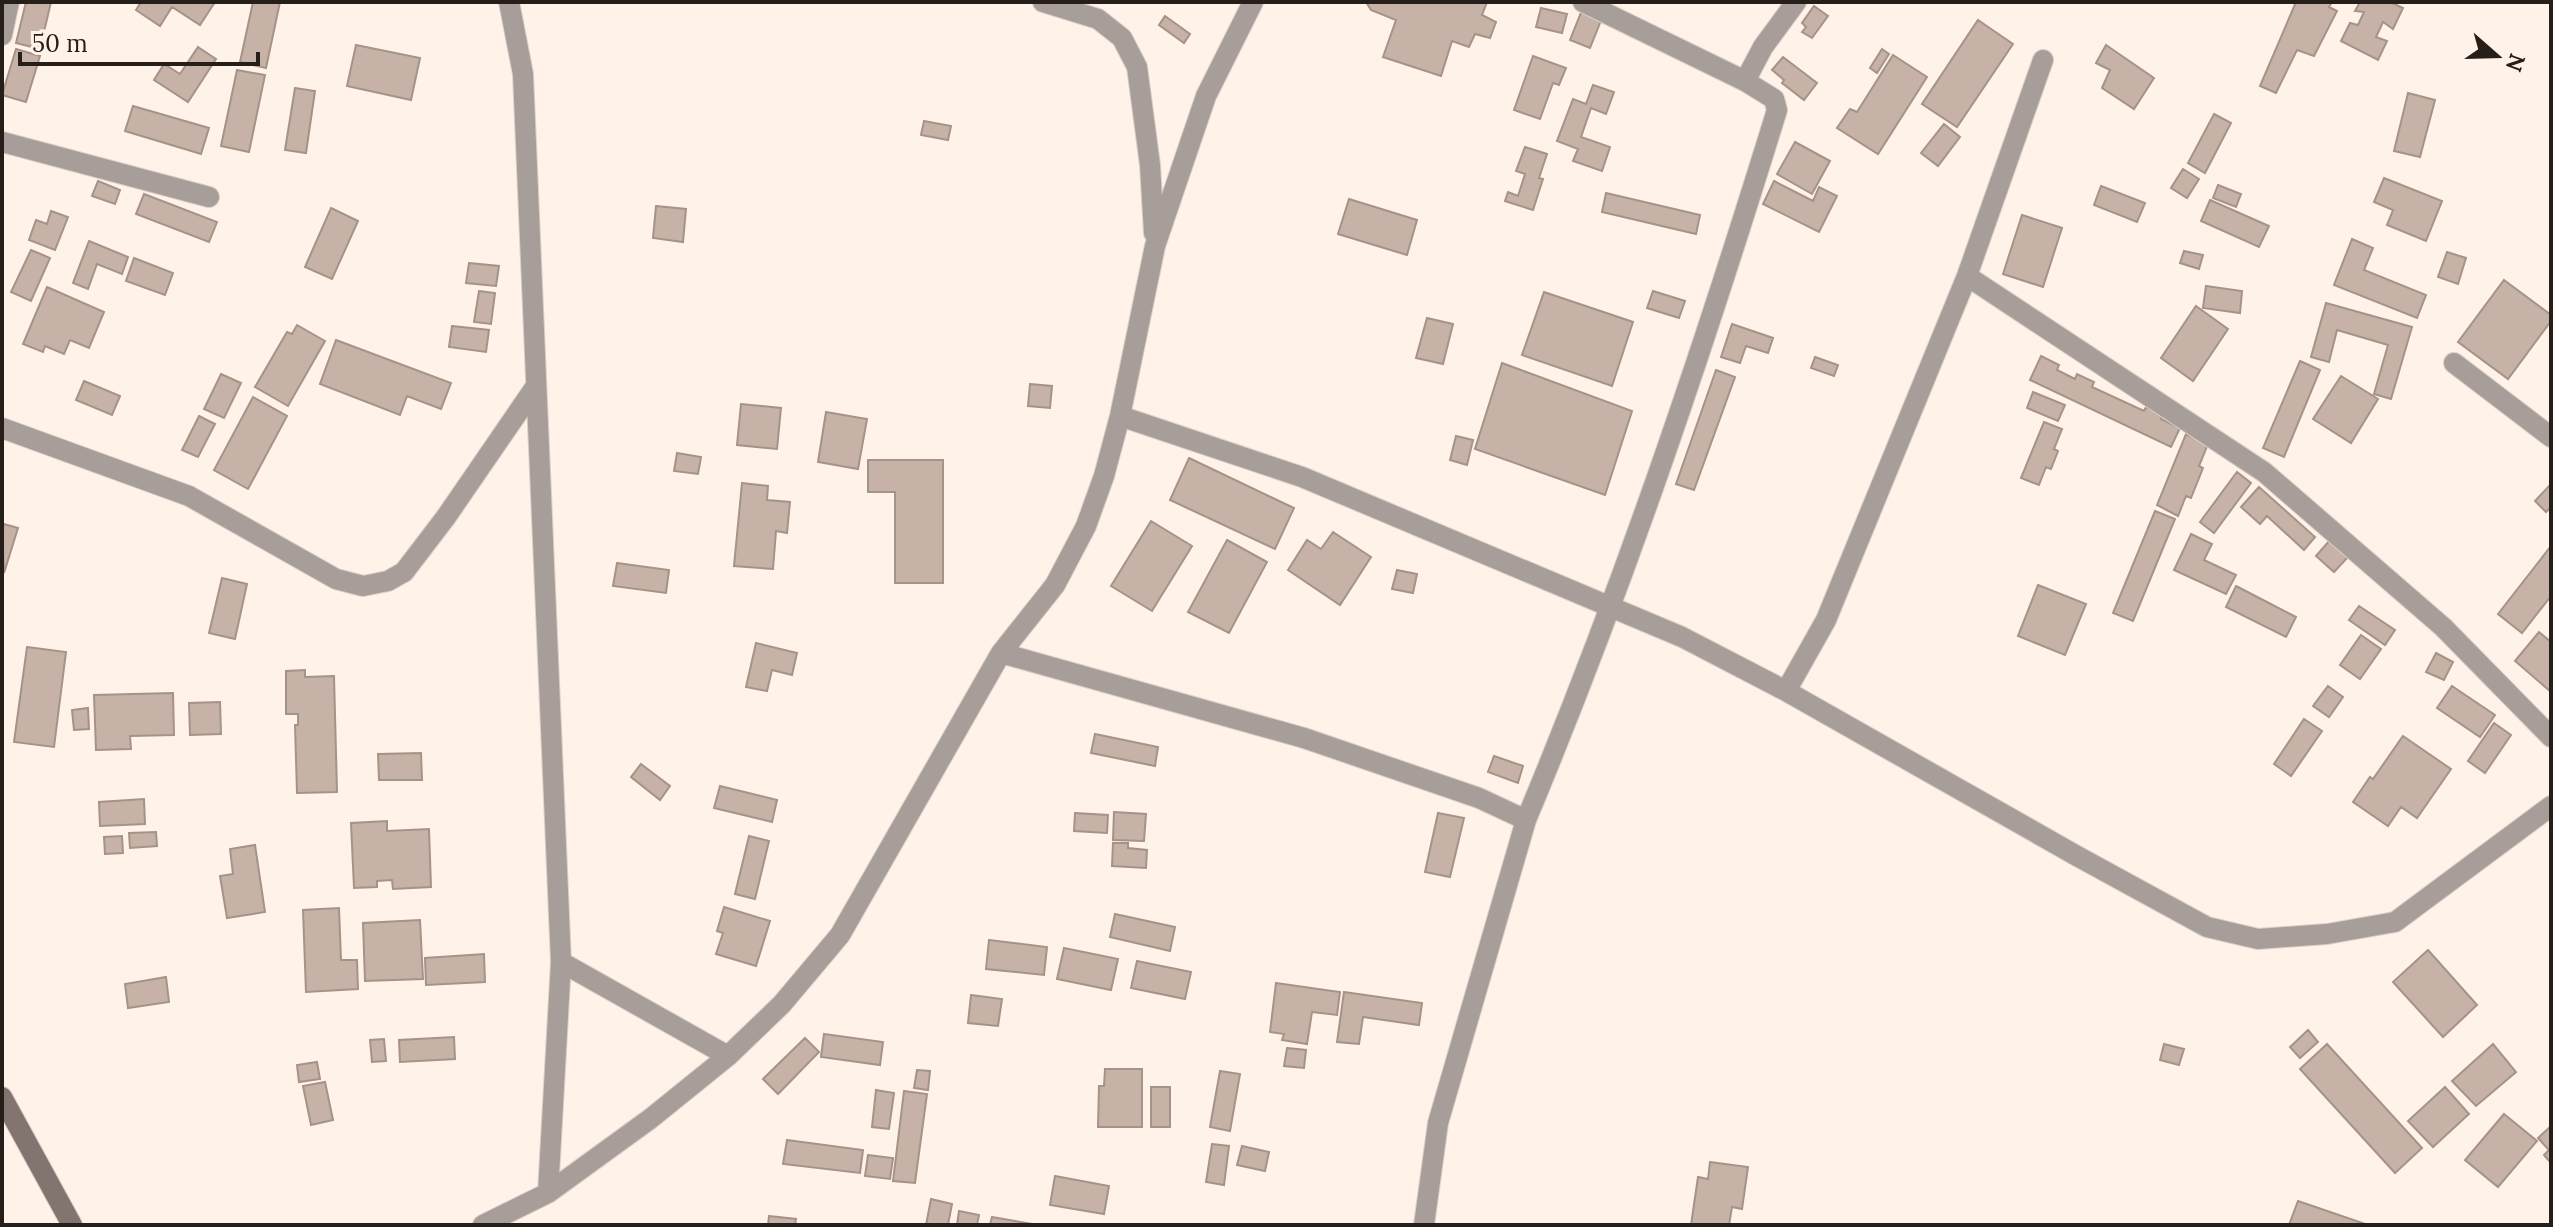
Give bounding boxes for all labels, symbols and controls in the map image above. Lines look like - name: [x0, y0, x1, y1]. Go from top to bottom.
- scale bar: [20, 16, 258, 66]
- north arrow: [2457, 16, 2537, 96]
- text: 50 m: [32, 28, 88, 59]
- text: N: [2500, 50, 2532, 76]

